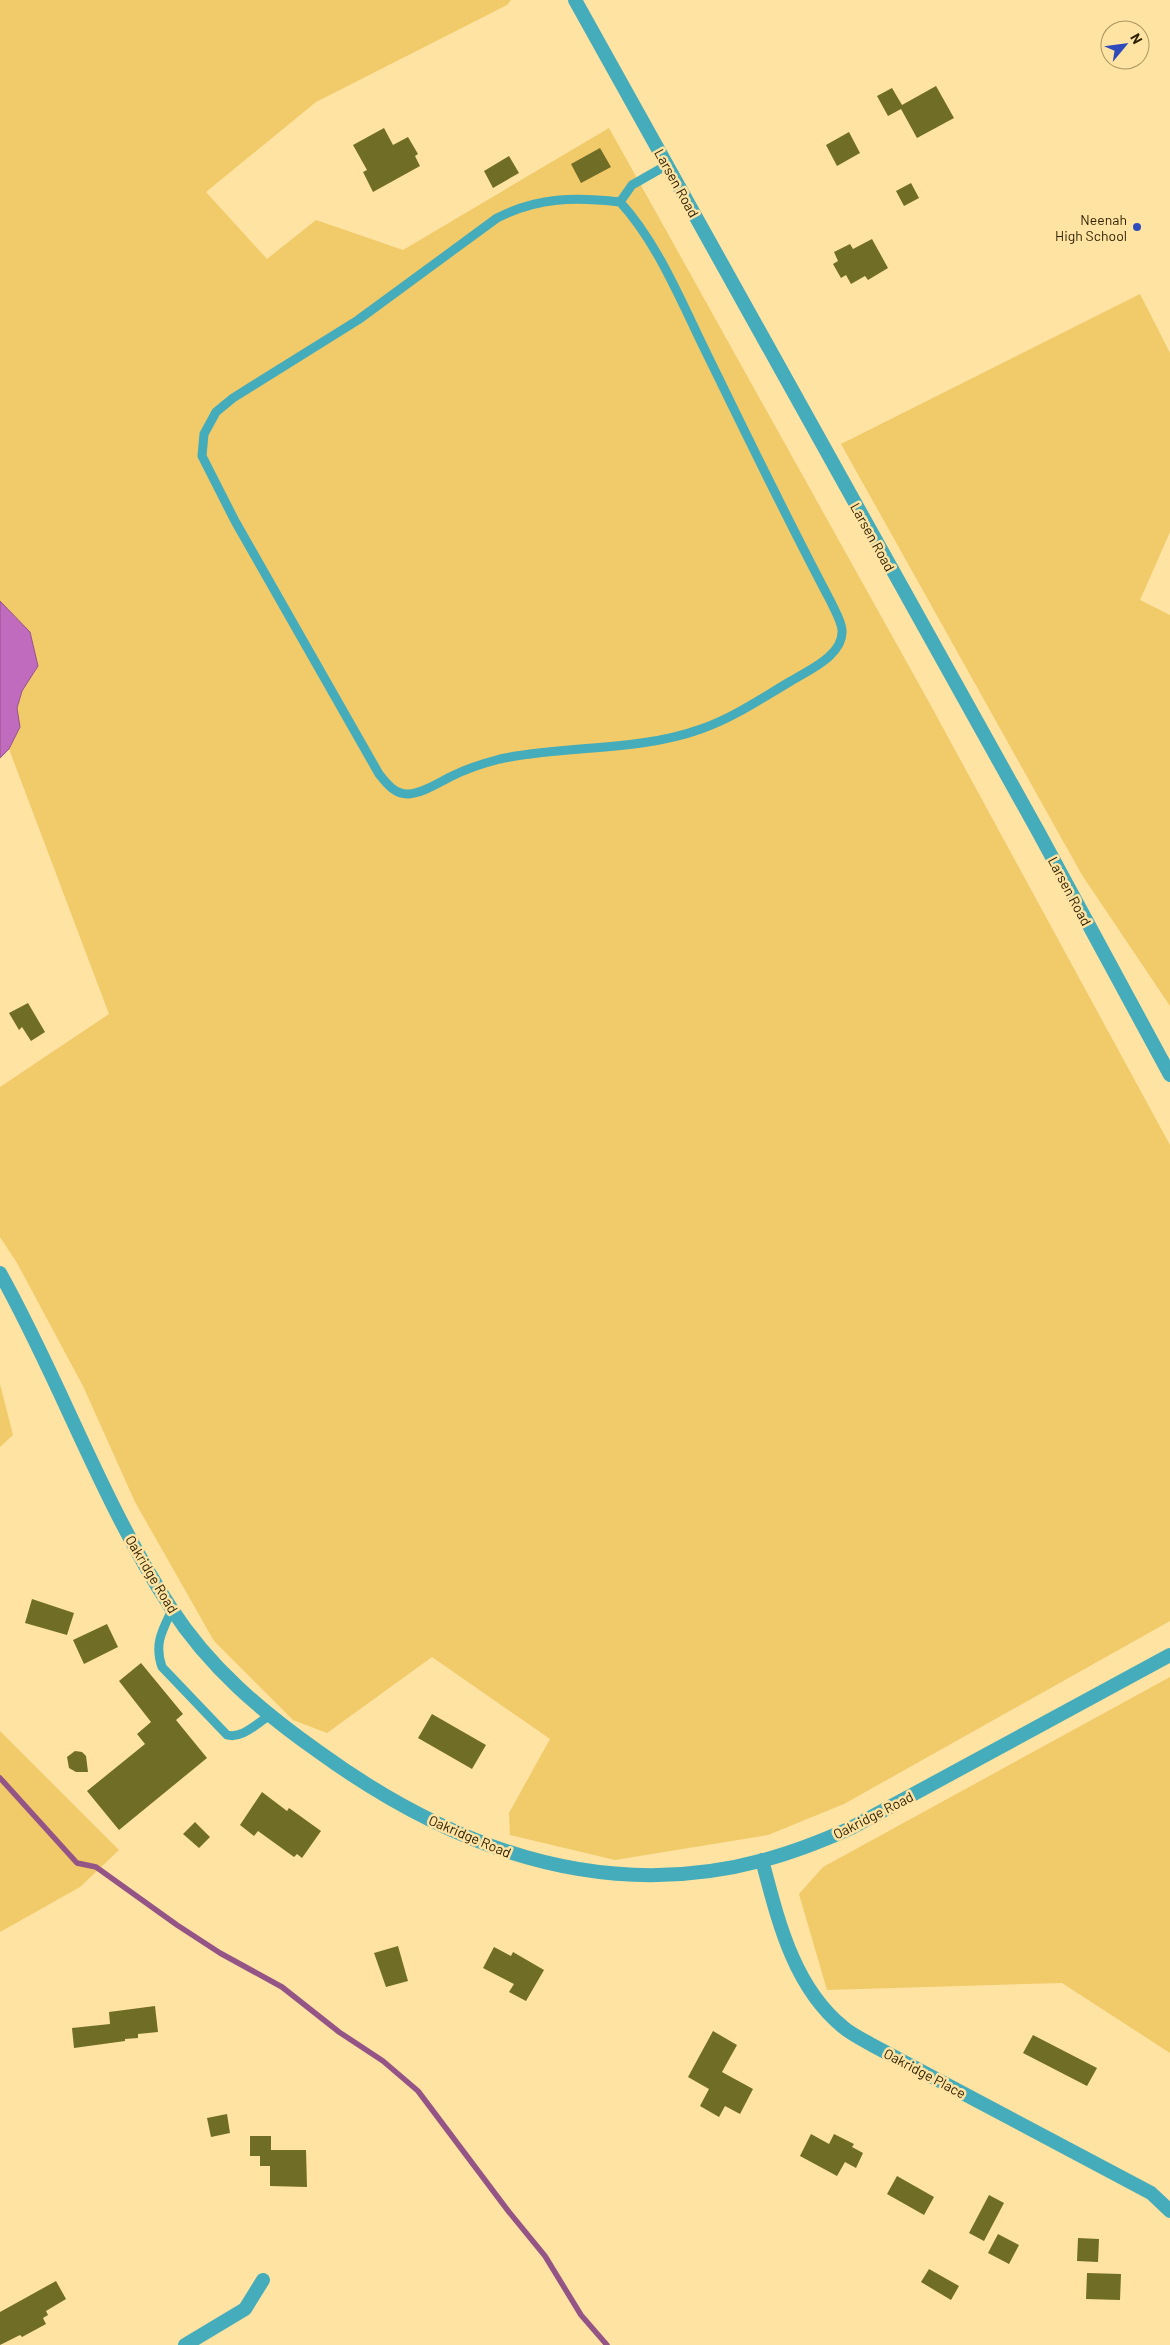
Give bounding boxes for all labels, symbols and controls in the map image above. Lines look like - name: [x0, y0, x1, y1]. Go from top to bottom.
- north arrow: [1100, 20, 1150, 70]
- text: N: [1127, 30, 1146, 47]
- street label: Larsen Road: [651, 146, 703, 220]
- place label: Neenah High School: [1055, 211, 1127, 244]
- marker: Neenah High School: [1131, 221, 1143, 233]
- street label: Larsen Road: [847, 500, 899, 574]
- street label: Larsen Road: [1045, 854, 1095, 928]
- street label: Oakridge Road: [122, 1532, 182, 1616]
- street label: Oakridge Road: [830, 1787, 916, 1843]
- street label: Oakridge Road: [426, 1811, 514, 1861]
- street label: Oakridge Place: [881, 2044, 969, 2102]

